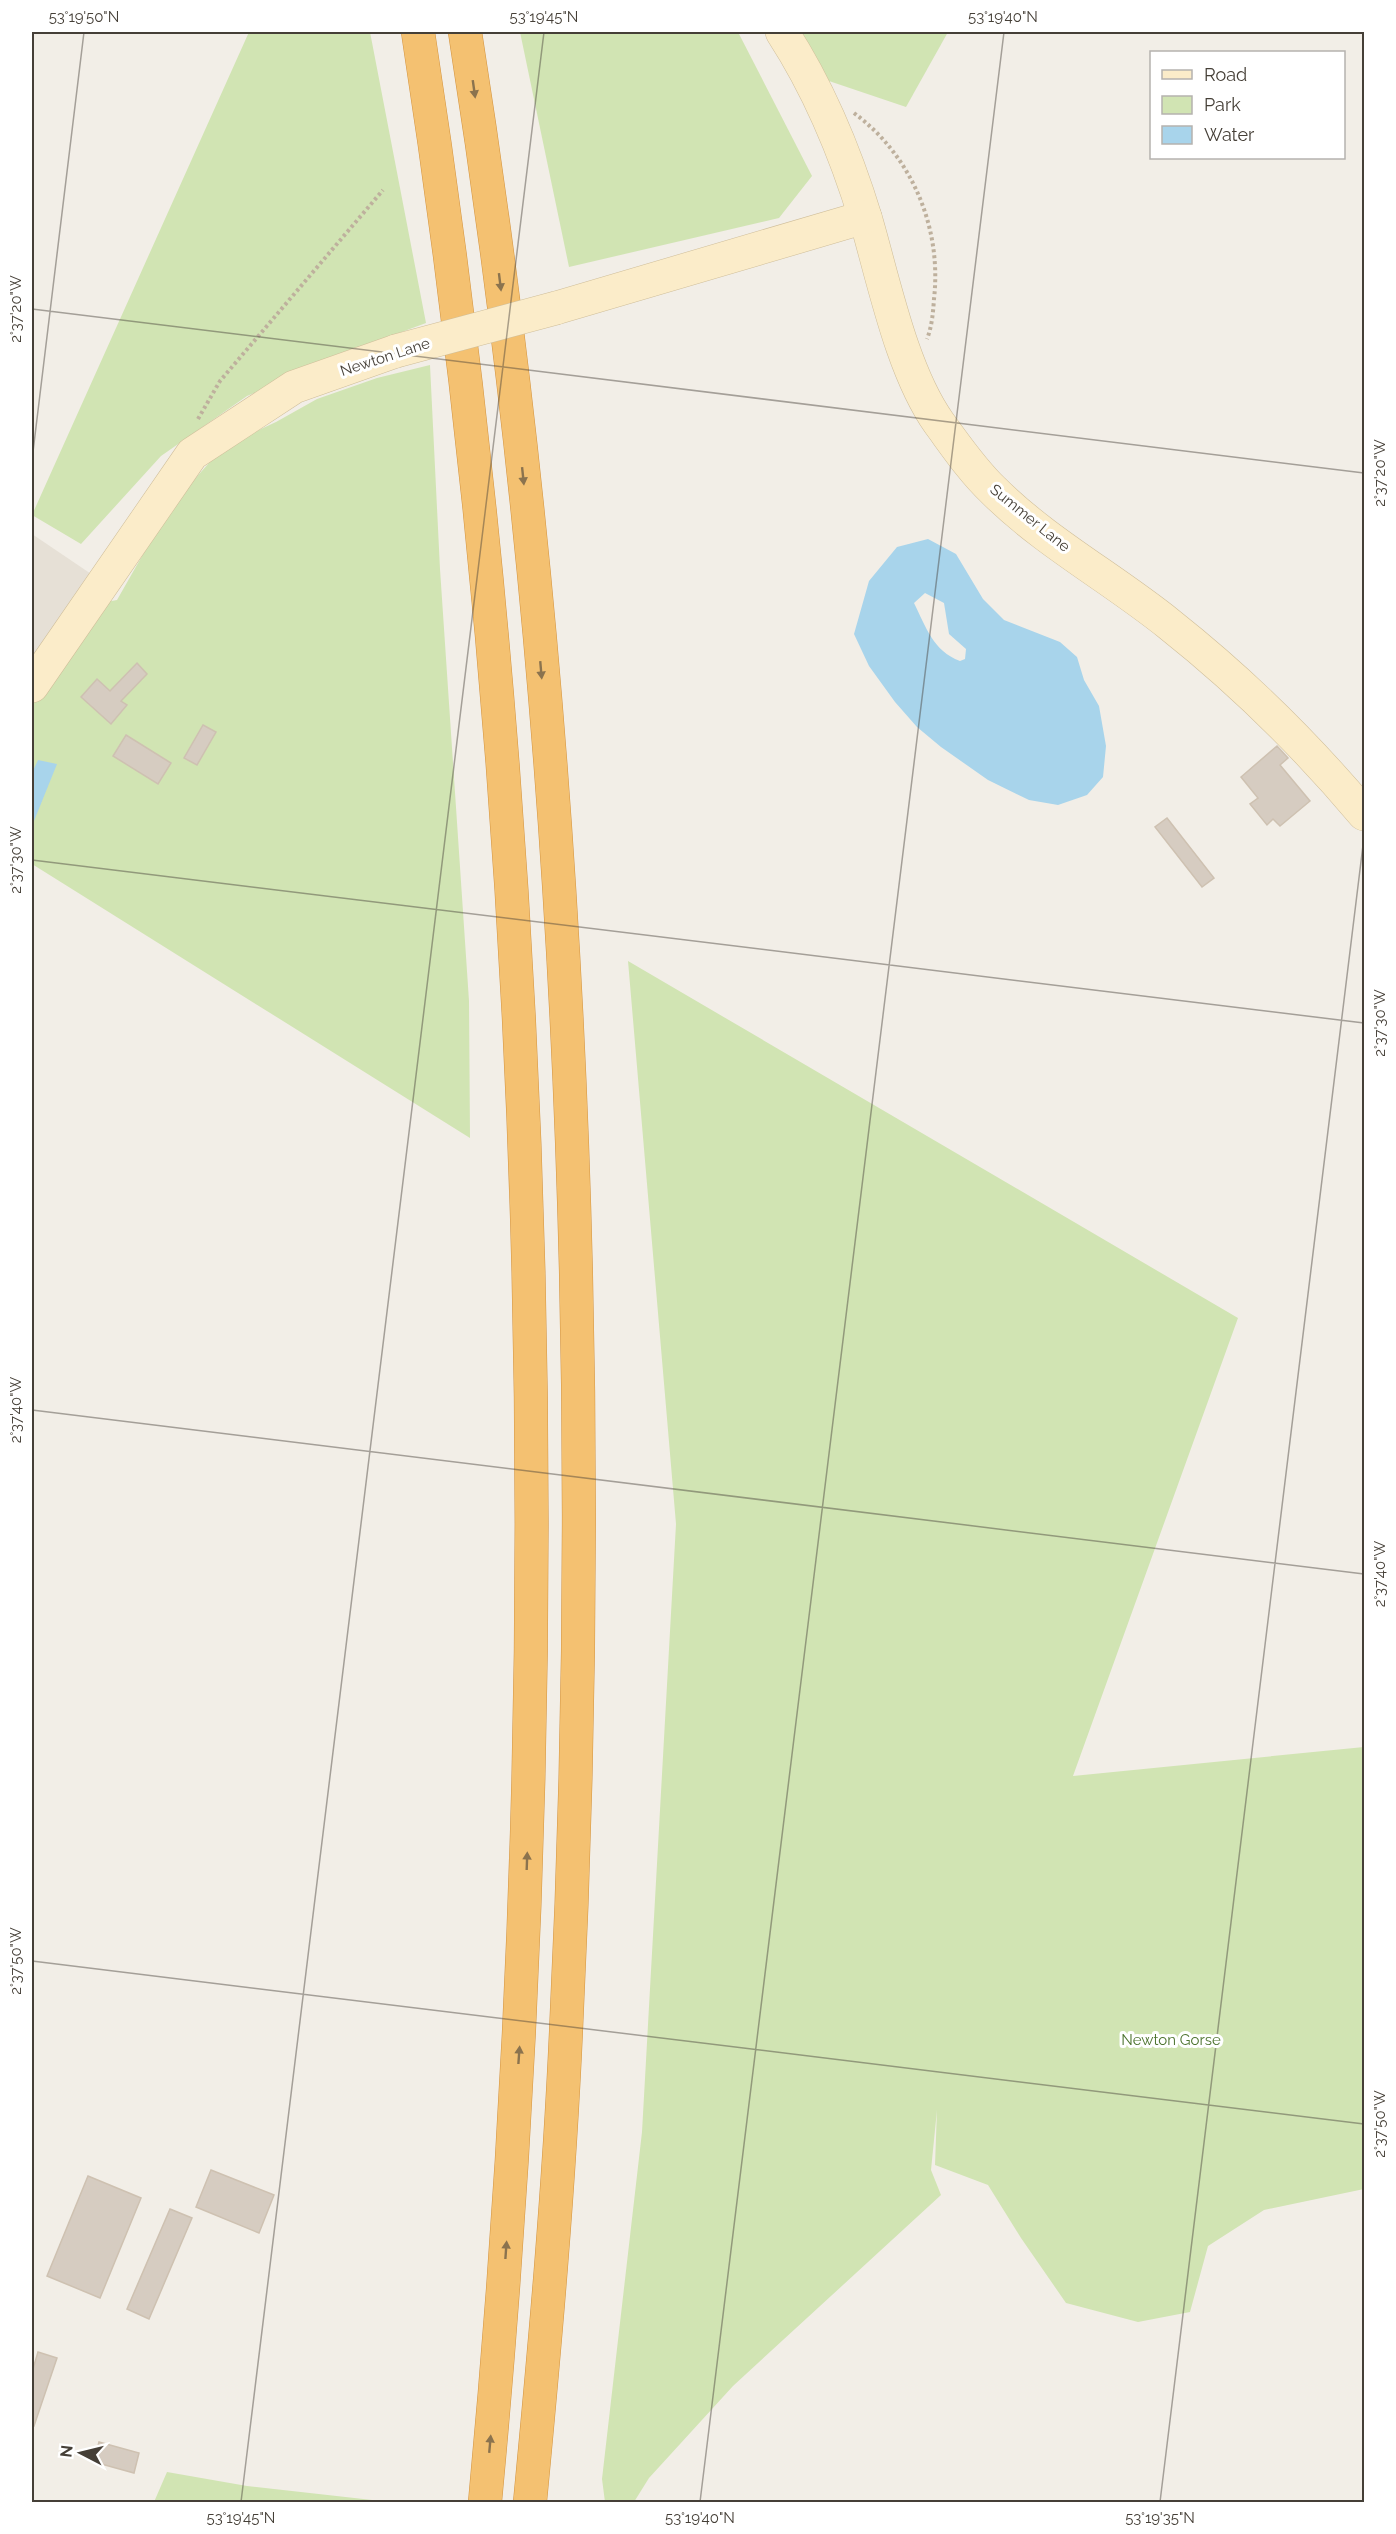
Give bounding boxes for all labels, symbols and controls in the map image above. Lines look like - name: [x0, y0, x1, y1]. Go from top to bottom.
- text: 53°19'50"N: [49, 8, 119, 26]
- text: 53°19'45"N: [510, 8, 578, 26]
- text: 53°19'40"N: [968, 8, 1038, 26]
- legend: [1150, 51, 1345, 159]
- text: Road: [1204, 64, 1247, 85]
- one-way arrow: [469, 80, 478, 99]
- text: Park: [1204, 94, 1241, 115]
- text: Water: [1204, 124, 1255, 145]
- one-way arrow: [496, 273, 505, 292]
- text: 2°37'20"W: [7, 275, 25, 343]
- street label: Newton Lane: [338, 334, 432, 380]
- text: 2°37'20"W: [1371, 439, 1389, 507]
- one-way arrow: [518, 467, 528, 486]
- street label: Summer Lane: [986, 480, 1074, 556]
- one-way arrow: [537, 661, 546, 680]
- text: 2°37'30"W: [7, 826, 25, 894]
- text: 2°37'30"W: [1371, 989, 1389, 1057]
- text: 2°37'40"W: [7, 1376, 25, 1443]
- text: 2°37'40"W: [1371, 1540, 1389, 1607]
- one-way arrow: [522, 1851, 532, 1870]
- text: 2°37'50"W: [7, 1927, 25, 1995]
- park label: Newton Gorse: [1121, 2031, 1221, 2049]
- one-way arrow: [514, 2046, 524, 2065]
- text: 2°37'50"W: [1371, 2090, 1389, 2158]
- one-way arrow: [502, 2240, 511, 2259]
- north arrow: [51, 2423, 111, 2483]
- one-way arrow: [485, 2435, 495, 2454]
- text: N: [56, 2444, 77, 2458]
- text: 53°19'45"N: [207, 2509, 275, 2527]
- text: 53°19'40"N: [665, 2509, 735, 2527]
- text: 53°19'35"N: [1125, 2509, 1195, 2527]

